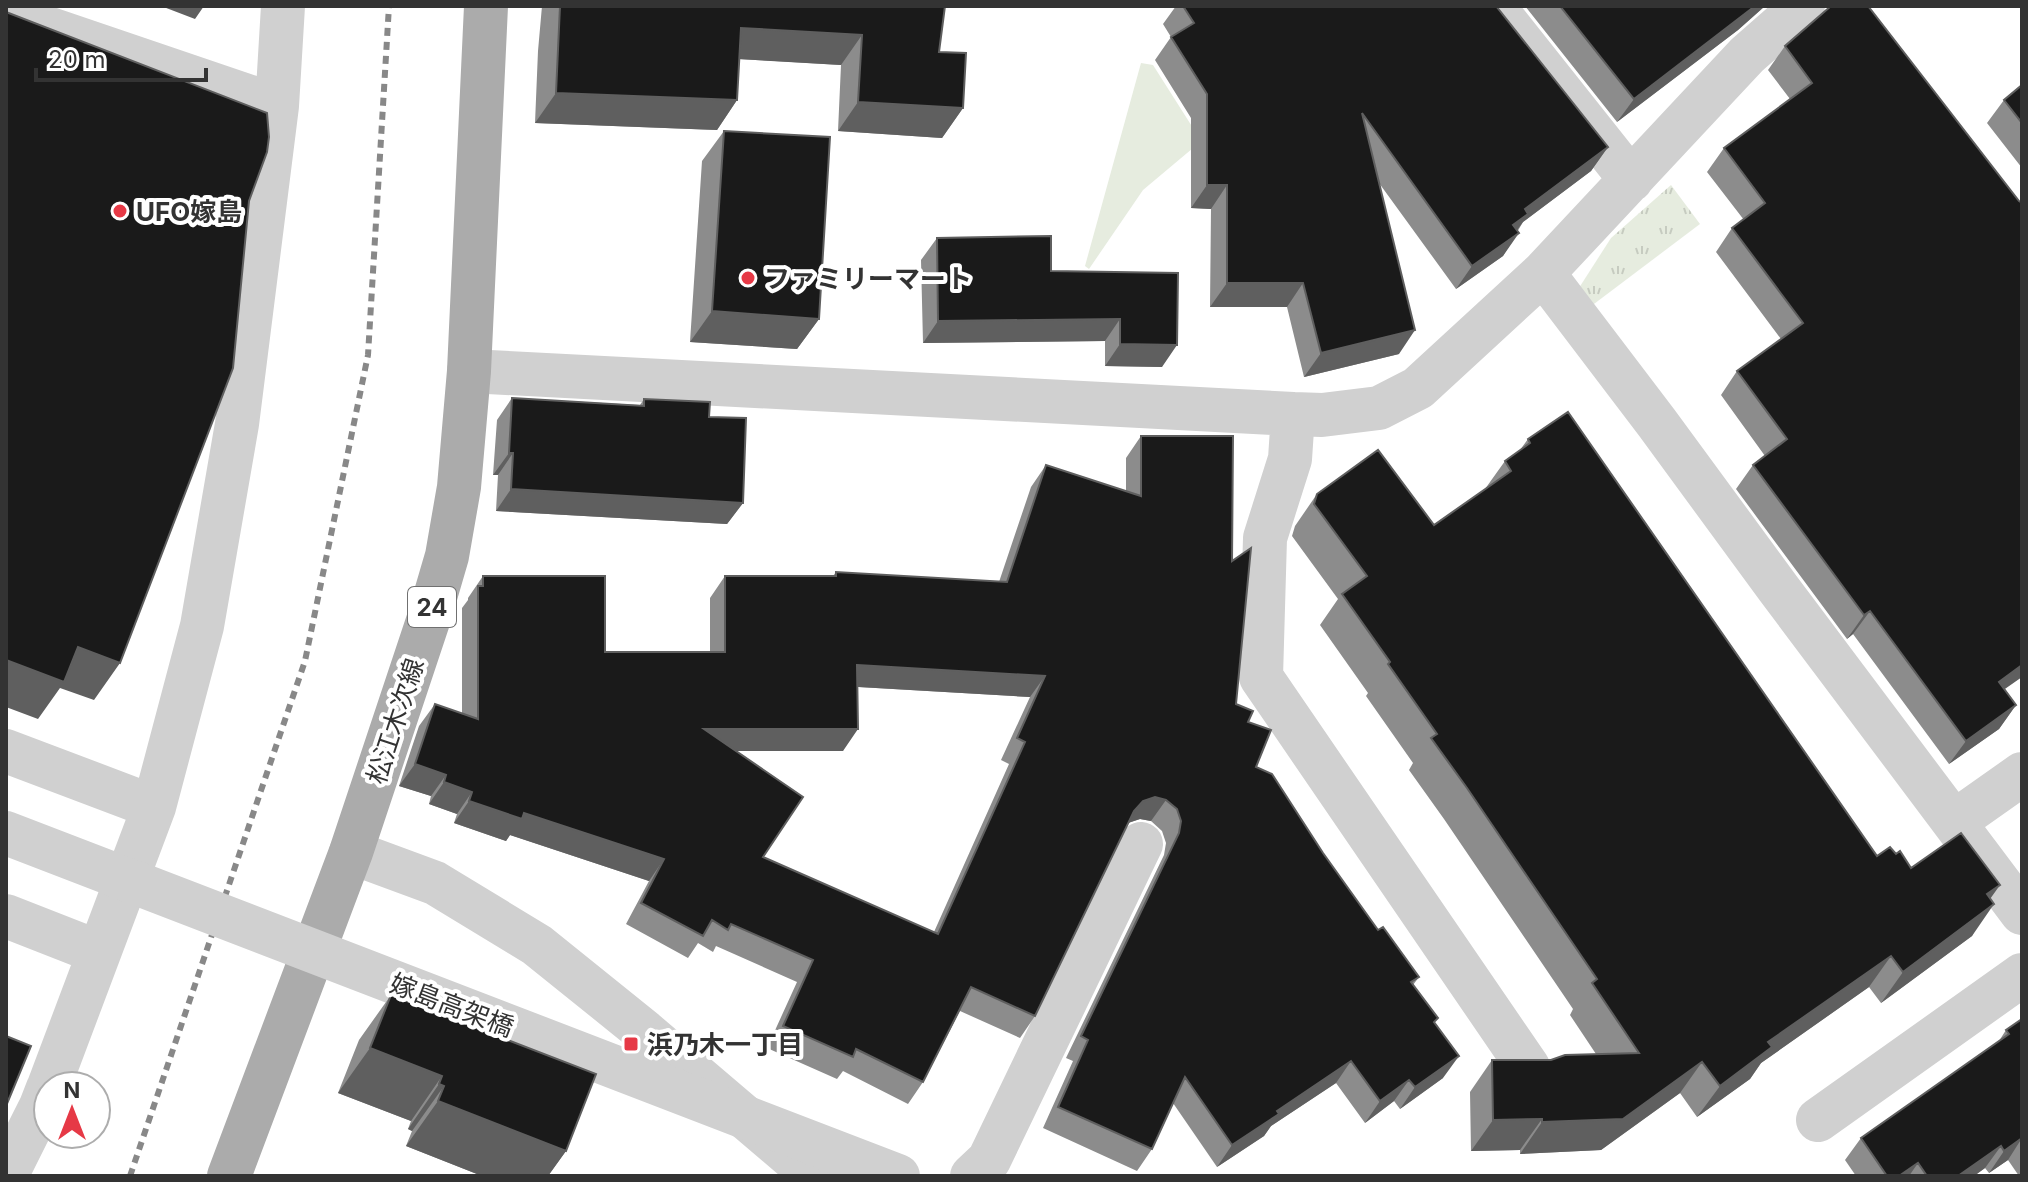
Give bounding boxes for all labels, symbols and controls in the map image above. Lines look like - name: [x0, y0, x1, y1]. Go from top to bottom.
- scale bar: [36, 32, 206, 82]
- text: 20 m: [48, 45, 106, 74]
- place label: UFO嫁島: [136, 196, 242, 227]
- marker: UFO嫁島: [111, 202, 129, 220]
- place label: ファミリーマート: [764, 263, 972, 294]
- marker: ファミリーマート: [739, 269, 757, 287]
- road number: 24: [408, 587, 456, 627]
- street label: 松江木次線: [360, 654, 430, 788]
- street label: 嫁島高架橋: [386, 967, 518, 1043]
- place label: 浜乃木一丁目: [647, 1029, 803, 1060]
- marker: 浜乃木一丁目: [622, 1035, 640, 1053]
- north arrow: [32, 1070, 112, 1150]
- text: N: [64, 1077, 80, 1103]

